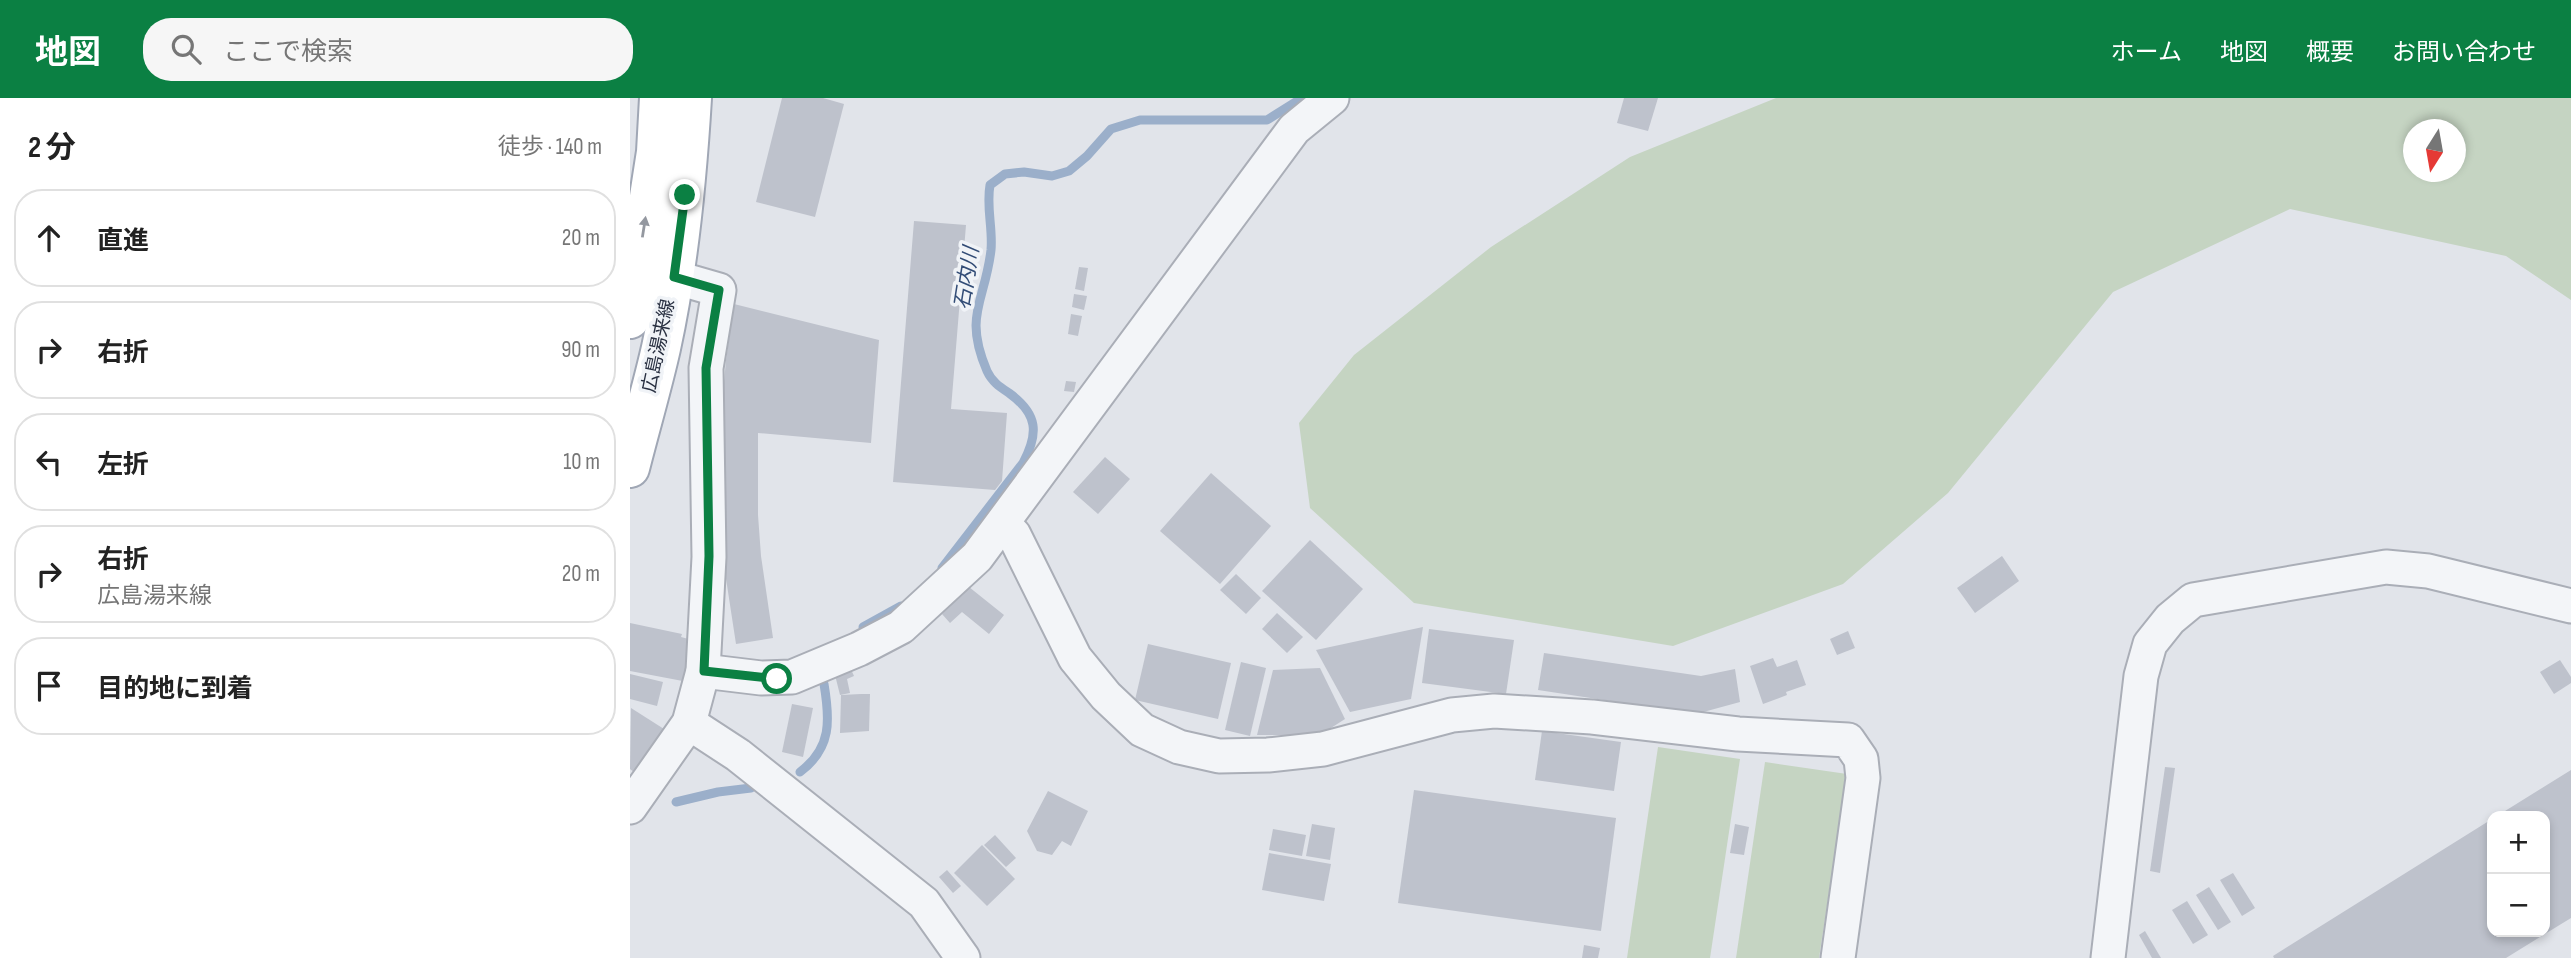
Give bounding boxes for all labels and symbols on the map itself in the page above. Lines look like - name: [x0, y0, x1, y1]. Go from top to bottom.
- north arrow: [2403, 119, 2466, 182]
- route end: [669, 179, 700, 210]
- one-way arrow: [639, 216, 650, 238]
- water label: 石内川: [950, 243, 985, 311]
- street label: 広島湯来線: [638, 297, 680, 395]
- route start: [761, 663, 792, 694]

